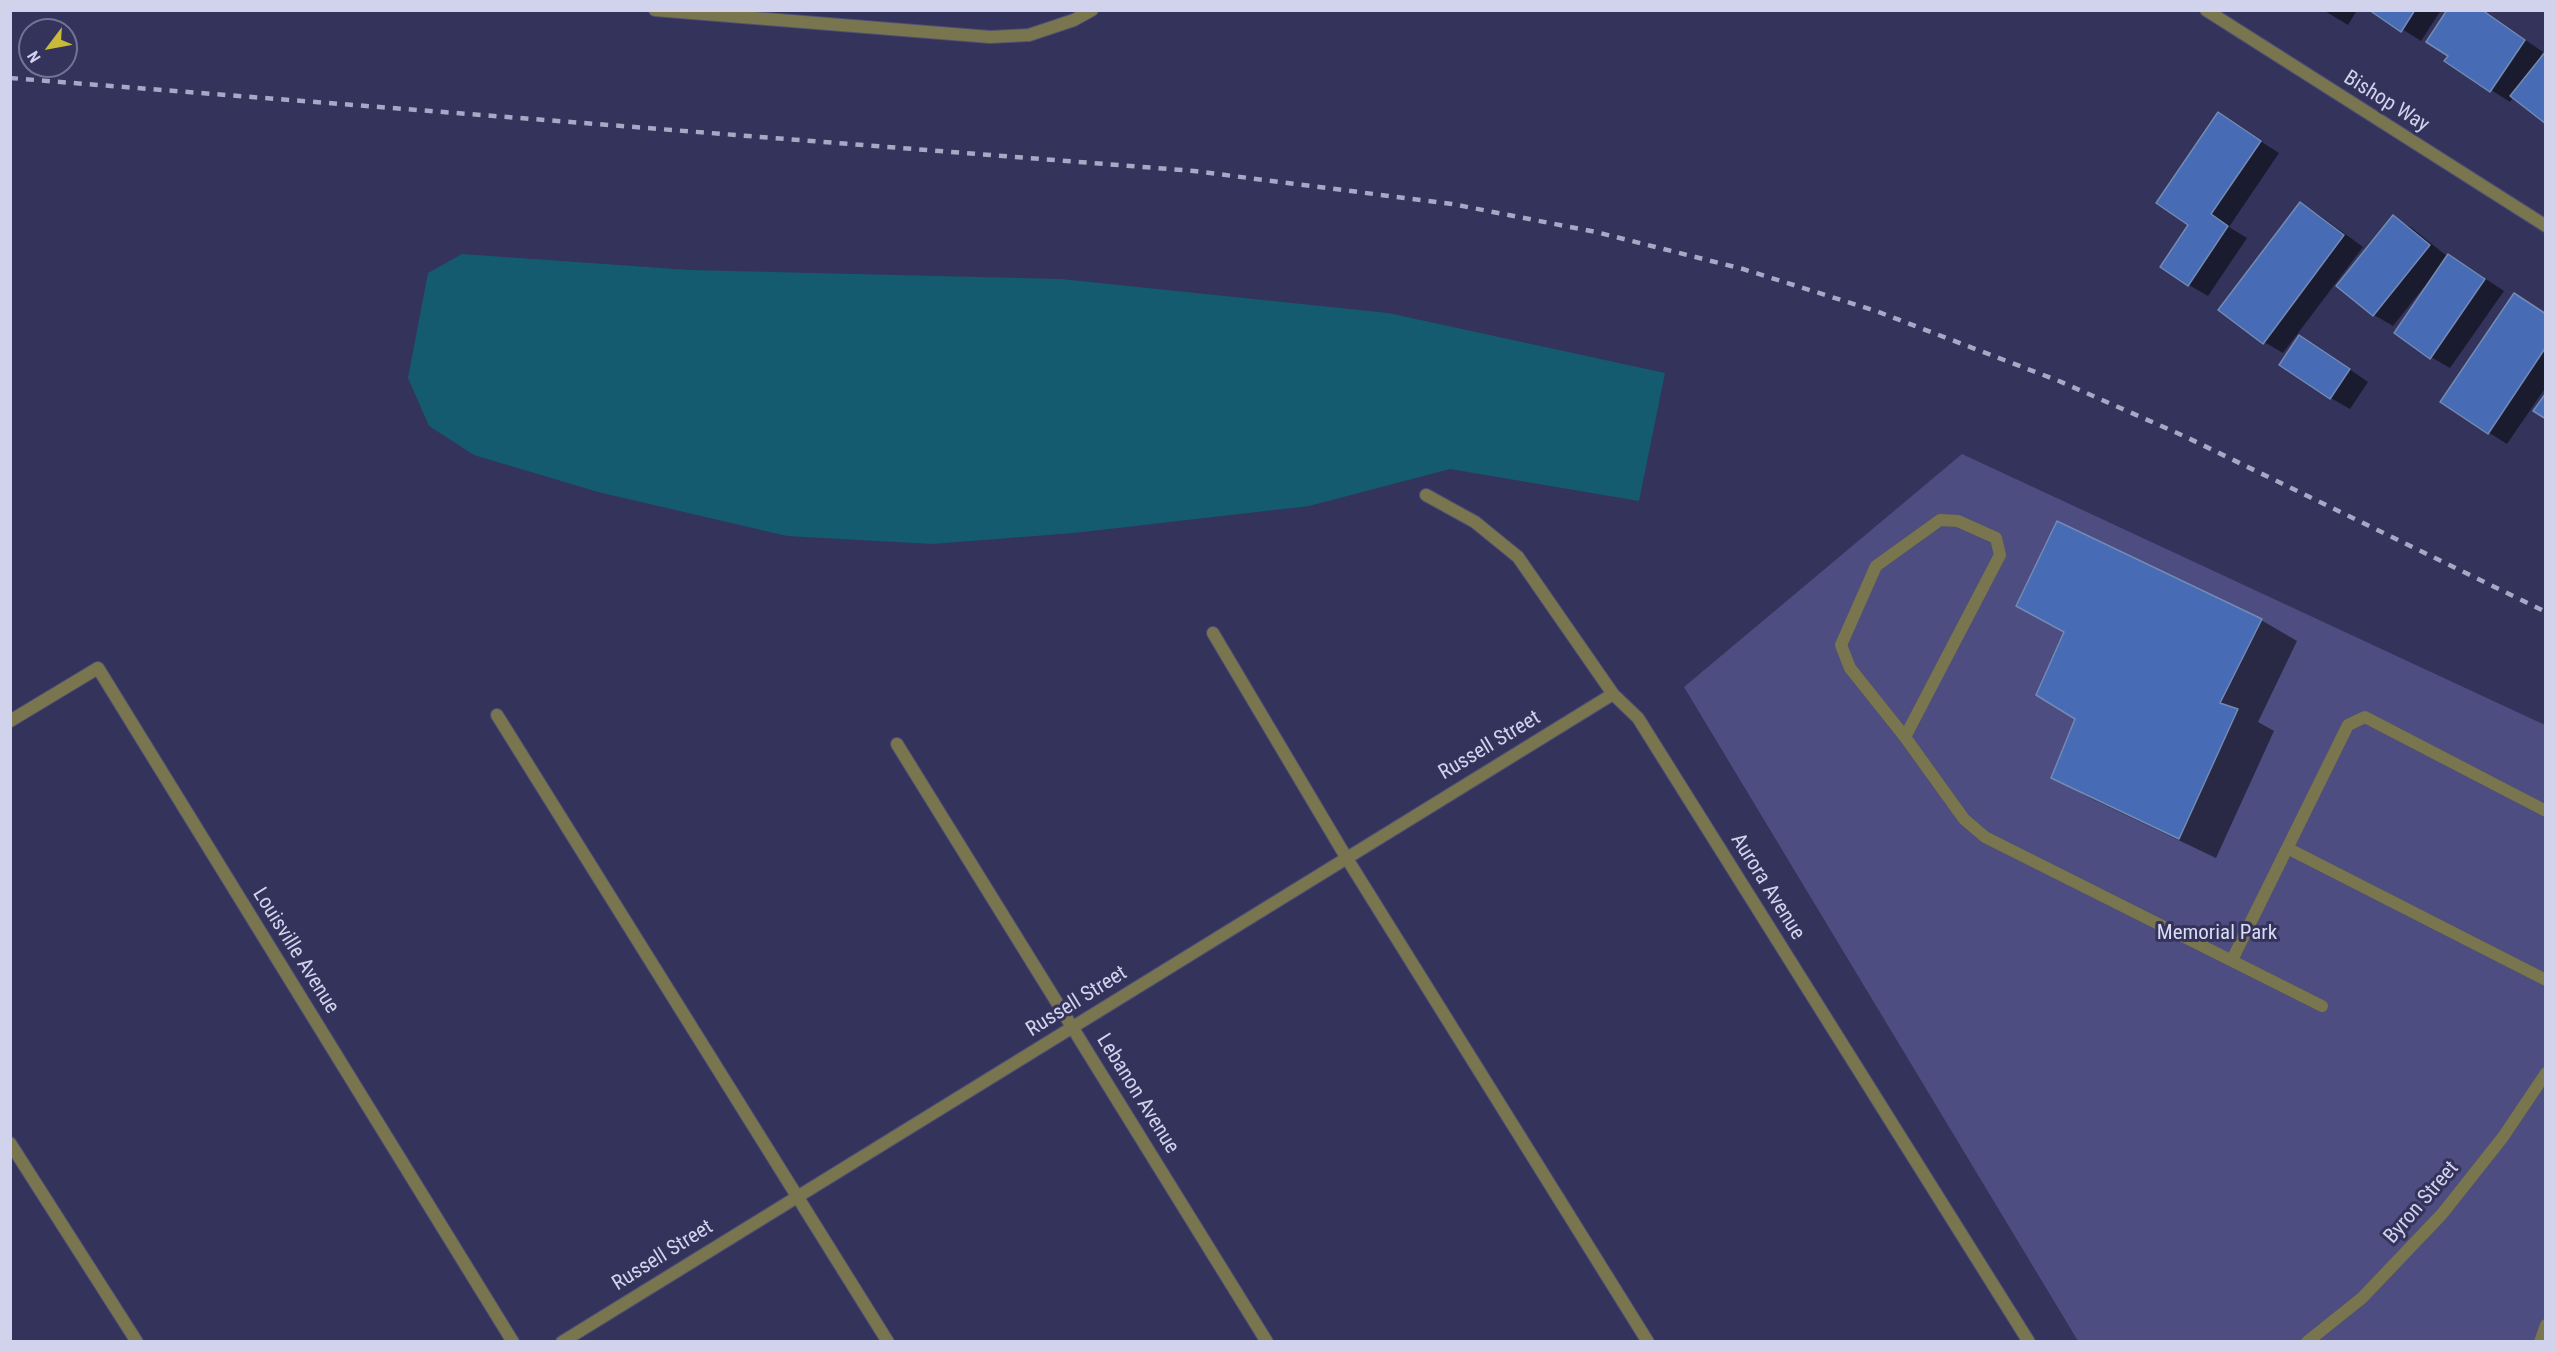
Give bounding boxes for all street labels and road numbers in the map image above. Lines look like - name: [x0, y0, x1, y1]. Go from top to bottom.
- street label: Bishop Way: [2339, 66, 2433, 138]
- street label: Russell Street: [1435, 706, 1545, 786]
- street label: Aurora Avenue: [1724, 829, 1810, 945]
- street label: Louisville Avenue: [246, 883, 344, 1019]
- street label: Russell Street: [1022, 961, 1132, 1043]
- street label: Lebanon Avenue: [1090, 1029, 1184, 1159]
- street label: Byron Street: [2379, 1157, 2465, 1249]
- street label: Russell Street: [608, 1215, 718, 1297]

